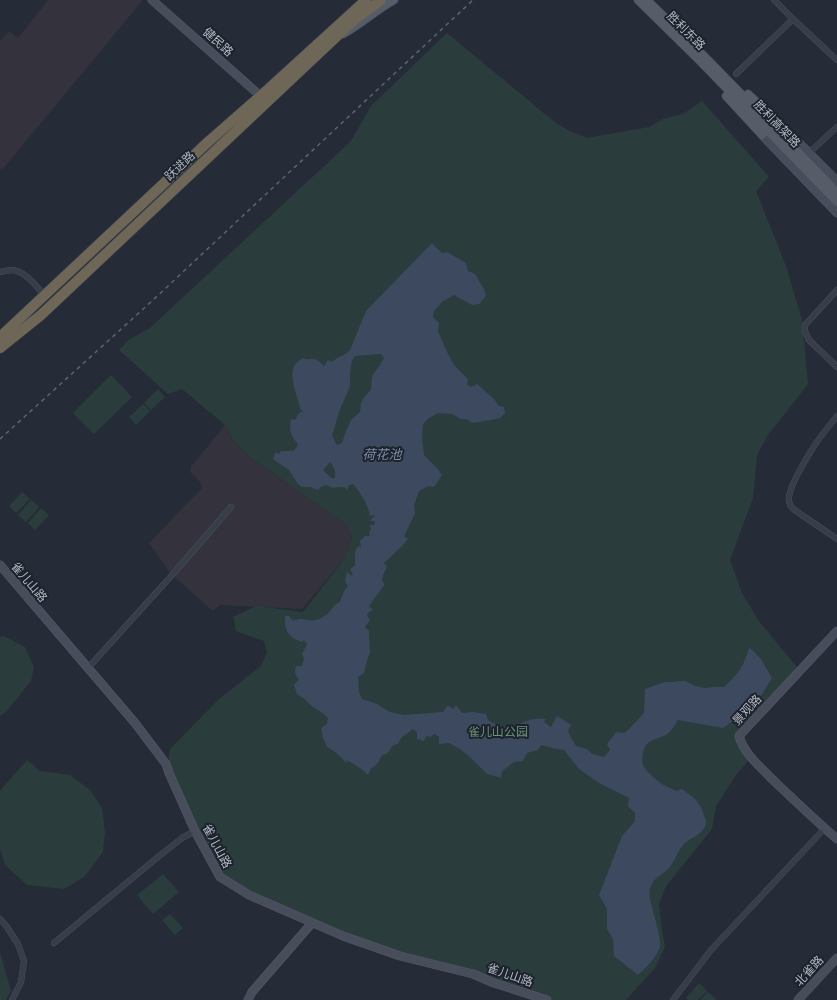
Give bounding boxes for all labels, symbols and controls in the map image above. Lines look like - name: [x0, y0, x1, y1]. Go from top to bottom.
- street label: 胜利东路: [663, 8, 709, 54]
- street label: 健民路: [199, 23, 237, 60]
- street label: 胜利高架路: [750, 96, 804, 151]
- street label: 跃进路: [161, 147, 199, 184]
- water label: 荷花池: [362, 445, 403, 463]
- street label: 雀儿山路: [7, 558, 51, 606]
- street label: 景观路: [728, 691, 765, 729]
- park label: 雀儿山公园: [468, 723, 528, 740]
- street label: 雀儿山路: [199, 821, 236, 871]
- street label: 北雀路: [790, 952, 827, 990]
- street label: 雀儿山路: [485, 959, 536, 990]

